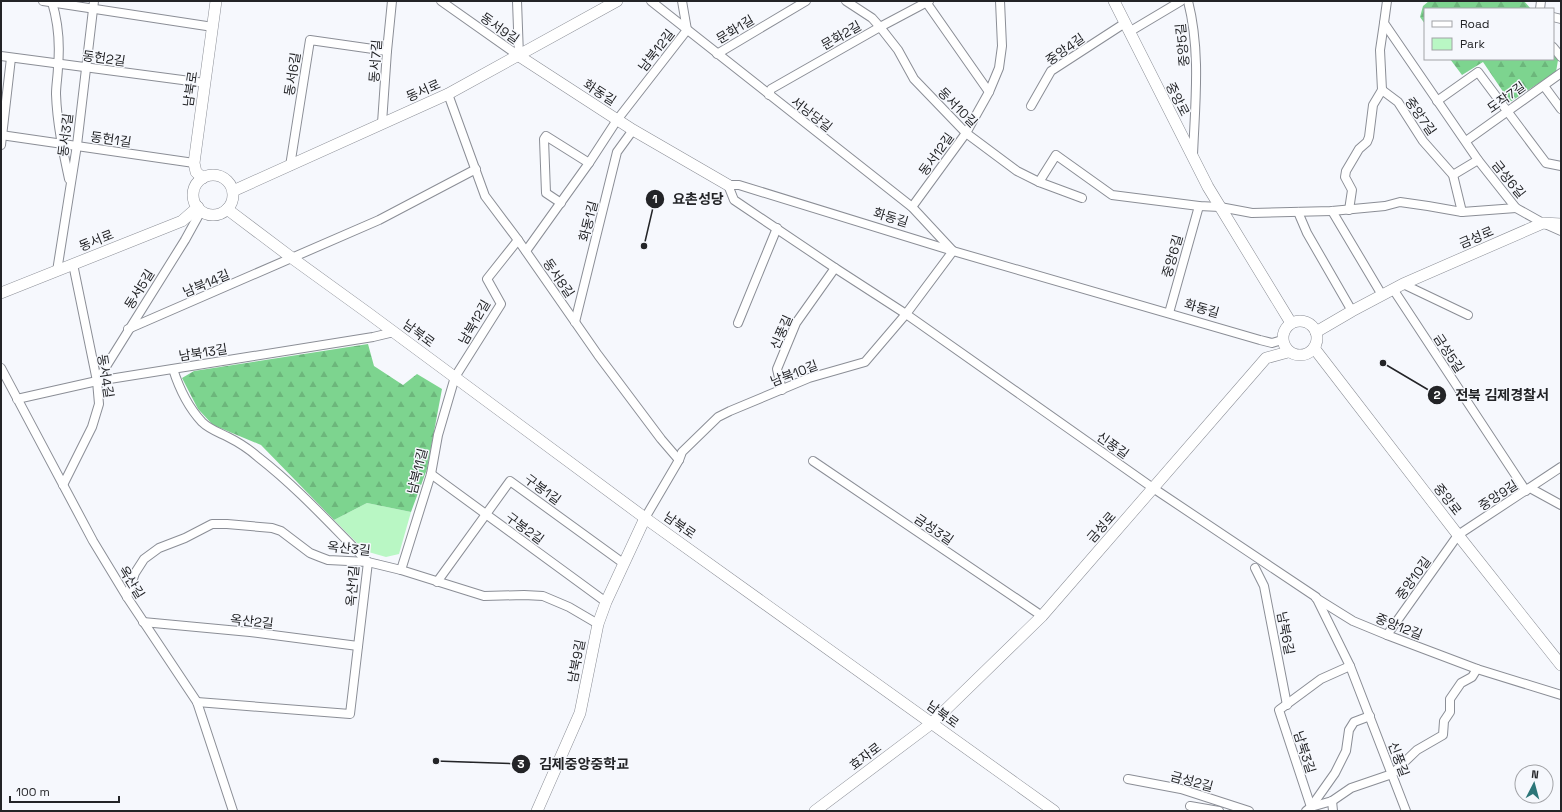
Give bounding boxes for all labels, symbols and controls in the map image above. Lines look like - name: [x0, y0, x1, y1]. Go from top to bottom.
- legend: [1424, 8, 1554, 60]
- street label: 동서9길: [477, 9, 523, 48]
- street label: 문화1길: [713, 11, 757, 47]
- text: Road: [1460, 16, 1489, 32]
- street label: 문화2길: [818, 17, 864, 54]
- street label: 중앙5길: [1172, 22, 1193, 67]
- street label: 남북12길: [635, 26, 678, 75]
- street label: 중앙4길: [1042, 30, 1088, 69]
- text: Park: [1460, 36, 1485, 52]
- street label: 동서7길: [366, 39, 385, 83]
- street label: 동헌2길: [81, 47, 127, 70]
- street label: 동서6길: [281, 51, 304, 97]
- street label: 남북로: [180, 70, 201, 108]
- street label: 동서로: [403, 75, 443, 106]
- street label: 화동길: [580, 76, 619, 109]
- street label: 도작7길: [1484, 78, 1529, 117]
- street label: 중앙로: [1162, 79, 1193, 119]
- street label: 동서10길: [934, 84, 981, 131]
- street label: 서낭당길: [788, 93, 836, 136]
- street label: 중앙7길: [1401, 94, 1440, 139]
- street label: 동서3길: [54, 112, 77, 158]
- street label: 동헌1길: [89, 128, 133, 151]
- street label: 동서12길: [915, 129, 958, 179]
- street label: 금성6길: [1488, 157, 1529, 202]
- callout: 요촌성당: [645, 186, 732, 212]
- text: 요촌성당: [672, 190, 724, 208]
- text: 1: [652, 191, 658, 207]
- street label: 화동1길: [575, 199, 602, 243]
- street label: 화동길: [871, 204, 911, 231]
- street label: 금성로: [1456, 223, 1496, 252]
- street label: 동서로: [76, 226, 116, 255]
- street label: 중앙6길: [1158, 233, 1187, 280]
- street label: 동서8길: [539, 255, 578, 301]
- street label: 동서5길: [121, 266, 158, 312]
- street label: 남북14길: [180, 266, 232, 301]
- street label: 화동길: [1182, 295, 1221, 322]
- street label: 남북12길: [455, 297, 494, 348]
- street label: 신풍길: [766, 312, 797, 352]
- street label: 남북로: [399, 316, 438, 351]
- street label: 금성5길: [1430, 330, 1468, 376]
- street label: 남북13길: [177, 340, 229, 365]
- street label: 동서4길: [94, 353, 117, 399]
- street label: 남북10길: [768, 357, 820, 390]
- callout: 전북 김제경찰서: [1427, 382, 1557, 408]
- text: 전북 김제경찰서: [1455, 386, 1549, 404]
- text: 2: [1433, 387, 1441, 403]
- street label: 신풍길: [1093, 428, 1132, 463]
- street label: 남북11길: [404, 446, 431, 496]
- street label: 구봉1길: [521, 470, 564, 508]
- street label: 중앙9길: [1475, 476, 1521, 514]
- street label: 중앙로: [1430, 480, 1465, 519]
- street label: 남북로: [660, 508, 699, 543]
- street label: 금성로: [1083, 508, 1120, 546]
- street label: 구봉2길: [502, 509, 547, 548]
- street label: 금성3길: [911, 510, 957, 549]
- street label: 옥산3길: [326, 538, 372, 559]
- street label: 중앙10길: [1392, 553, 1435, 603]
- street label: 옥산길: [115, 563, 148, 602]
- street label: 옥산1길: [342, 565, 363, 607]
- street label: 남북6길: [1273, 610, 1298, 656]
- street label: 중앙12길: [1373, 610, 1425, 643]
- street label: 옥산2길: [229, 611, 275, 632]
- street label: 남북9길: [564, 638, 589, 684]
- street label: 남북로: [923, 697, 962, 732]
- street label: 남북3길: [1290, 729, 1319, 776]
- street label: 효자로: [846, 739, 885, 774]
- street label: 신풍길: [1384, 739, 1413, 779]
- callout: 김제중앙중학교: [511, 751, 637, 777]
- text: 김제중앙중학교: [539, 755, 629, 773]
- text: 3: [517, 756, 525, 772]
- north arrow: [1514, 764, 1554, 804]
- text: N: [1531, 767, 1539, 781]
- street label: 금성2길: [1169, 768, 1215, 795]
- scale bar: [10, 778, 119, 804]
- text: 100 m: [16, 784, 50, 800]

